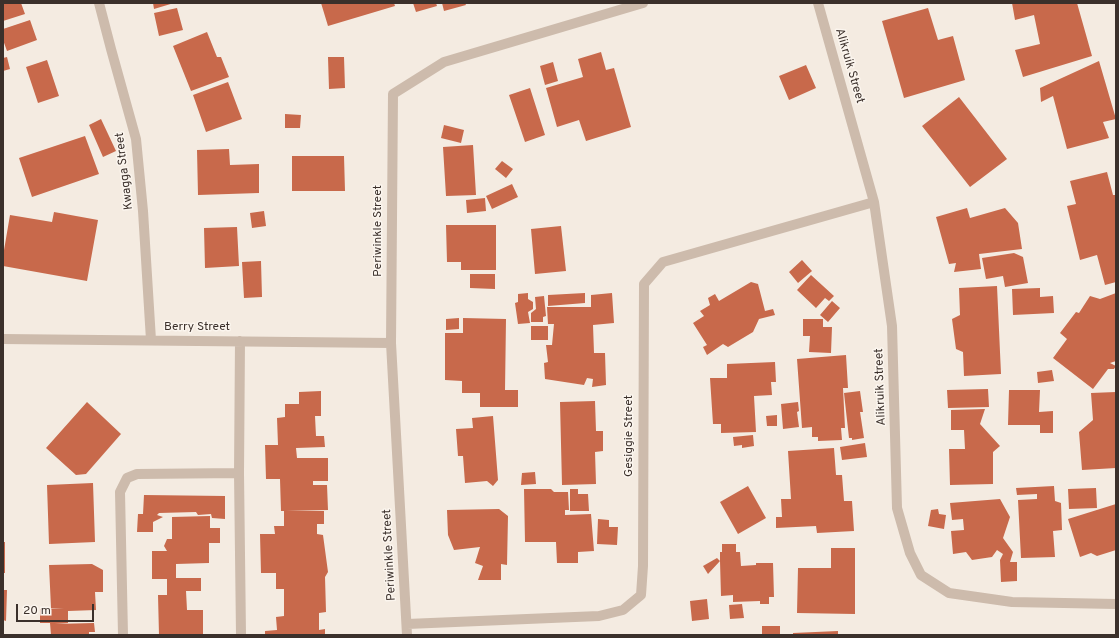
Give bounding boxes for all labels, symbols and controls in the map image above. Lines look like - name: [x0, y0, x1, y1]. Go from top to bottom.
- street label: Alikruik Street: [831, 27, 867, 105]
- street label: Kwagga Street: [113, 131, 137, 211]
- street label: Periwinkle Street: [372, 185, 386, 277]
- street label: Berry Street: [164, 321, 230, 335]
- street label: Alikruik Street: [872, 348, 890, 426]
- street label: Gesiggie Street: [623, 395, 637, 477]
- street label: Periwinkle Street: [380, 509, 400, 601]
- scale bar: [18, 596, 96, 622]
- text: 20 m: [23, 603, 51, 619]

